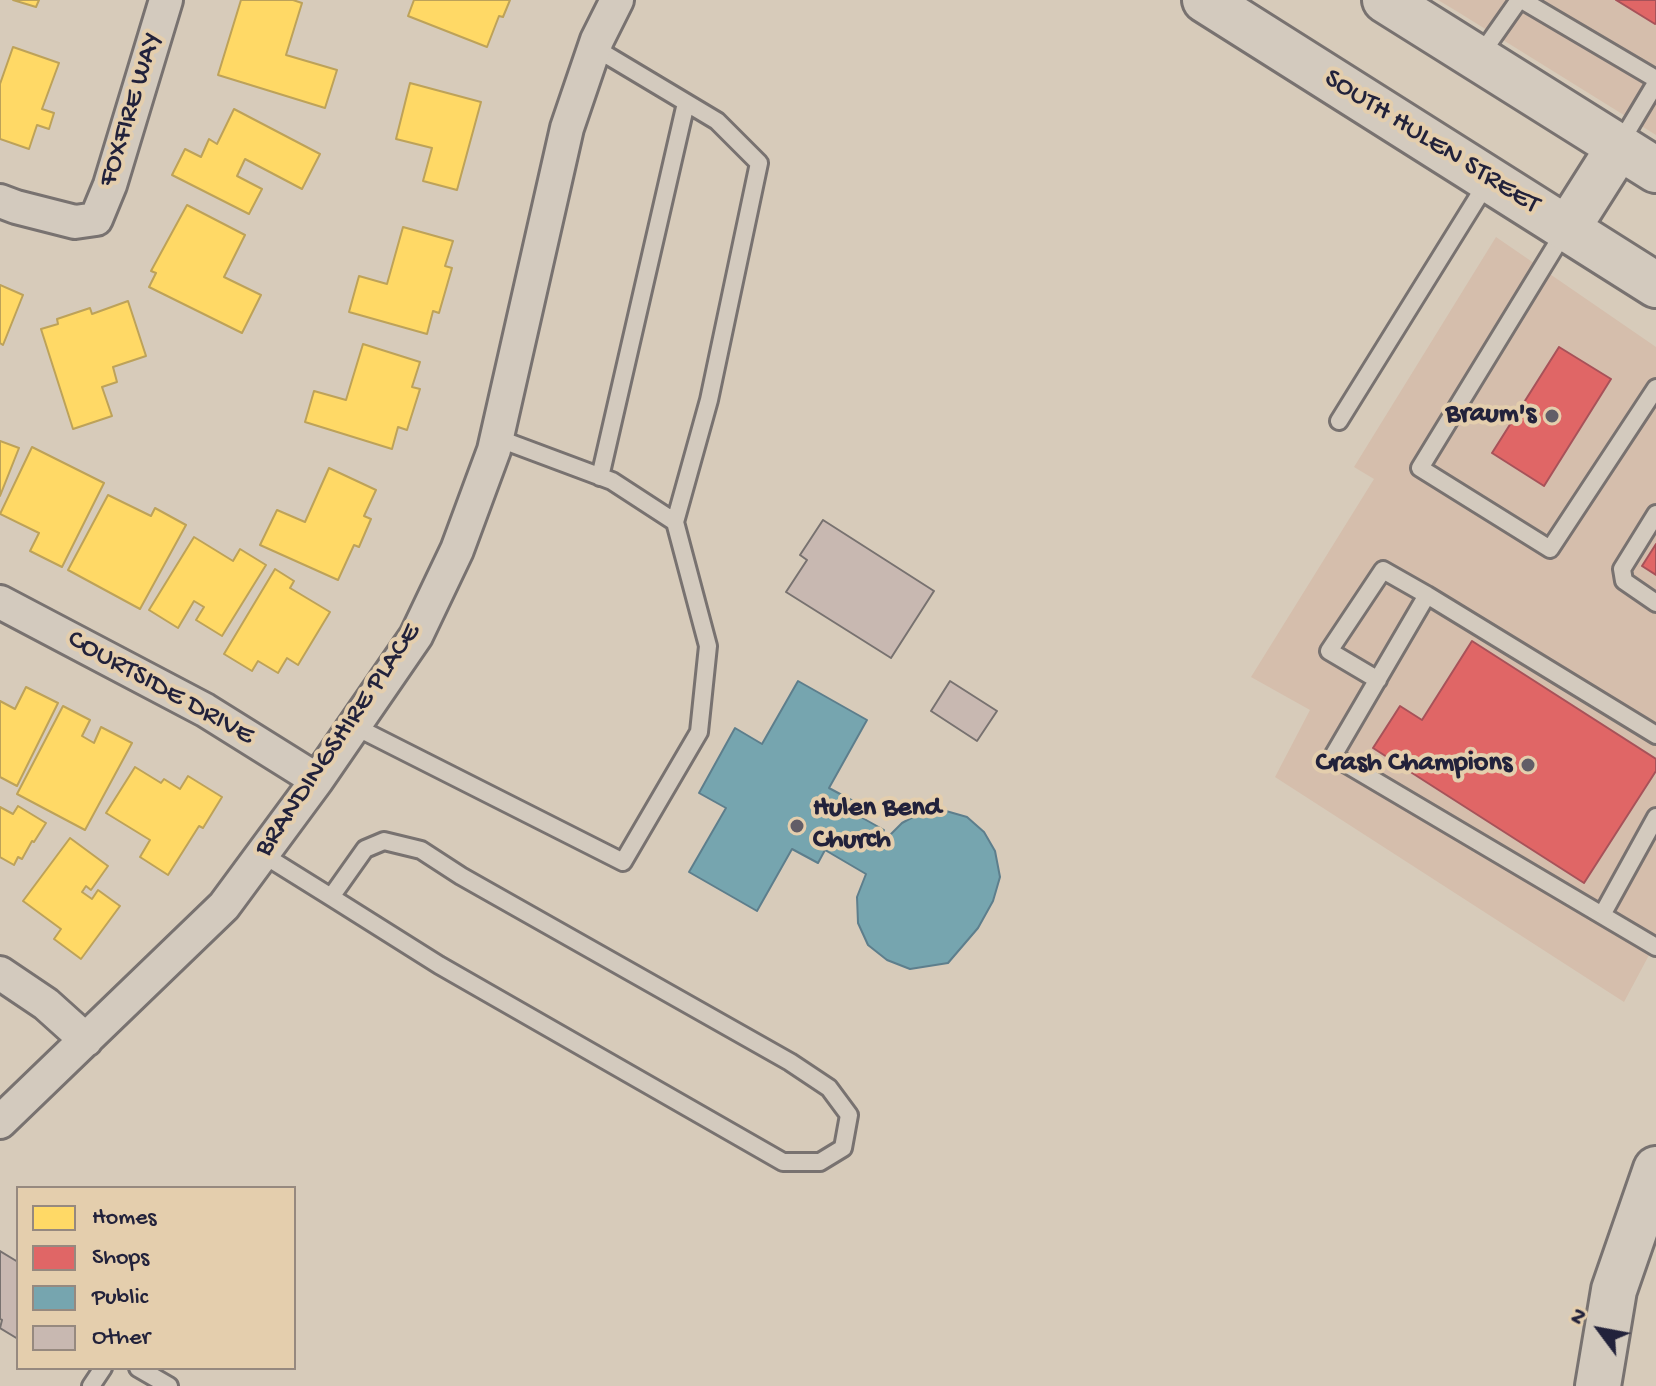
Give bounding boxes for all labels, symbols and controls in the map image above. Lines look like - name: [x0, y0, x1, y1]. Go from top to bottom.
- street label: FOXFIRE WAY: [93, 29, 171, 191]
- street label: SOUTH HULEN STREET: [1317, 63, 1545, 223]
- place label: Braum's: [1446, 399, 1536, 433]
- marker: Braum's: [1543, 407, 1561, 425]
- street label: BRANDINGSHIRE PLACE: [248, 618, 430, 864]
- street label: COURTSIDE DRIVE: [61, 624, 259, 754]
- place label: Crash Champions: [1316, 748, 1512, 782]
- marker: Crash Champions: [1519, 756, 1537, 774]
- place label: Hulen Bend Church: [813, 793, 941, 859]
- marker: Hulen Bend Church: [788, 817, 806, 835]
- legend: [16, 1186, 296, 1370]
- text: Homes: [92, 1204, 156, 1233]
- text: Shops: [92, 1244, 149, 1273]
- text: Public: [92, 1284, 148, 1313]
- north arrow: [1560, 1290, 1640, 1370]
- text: N: [1565, 1304, 1594, 1330]
- text: Other: [92, 1324, 150, 1353]

